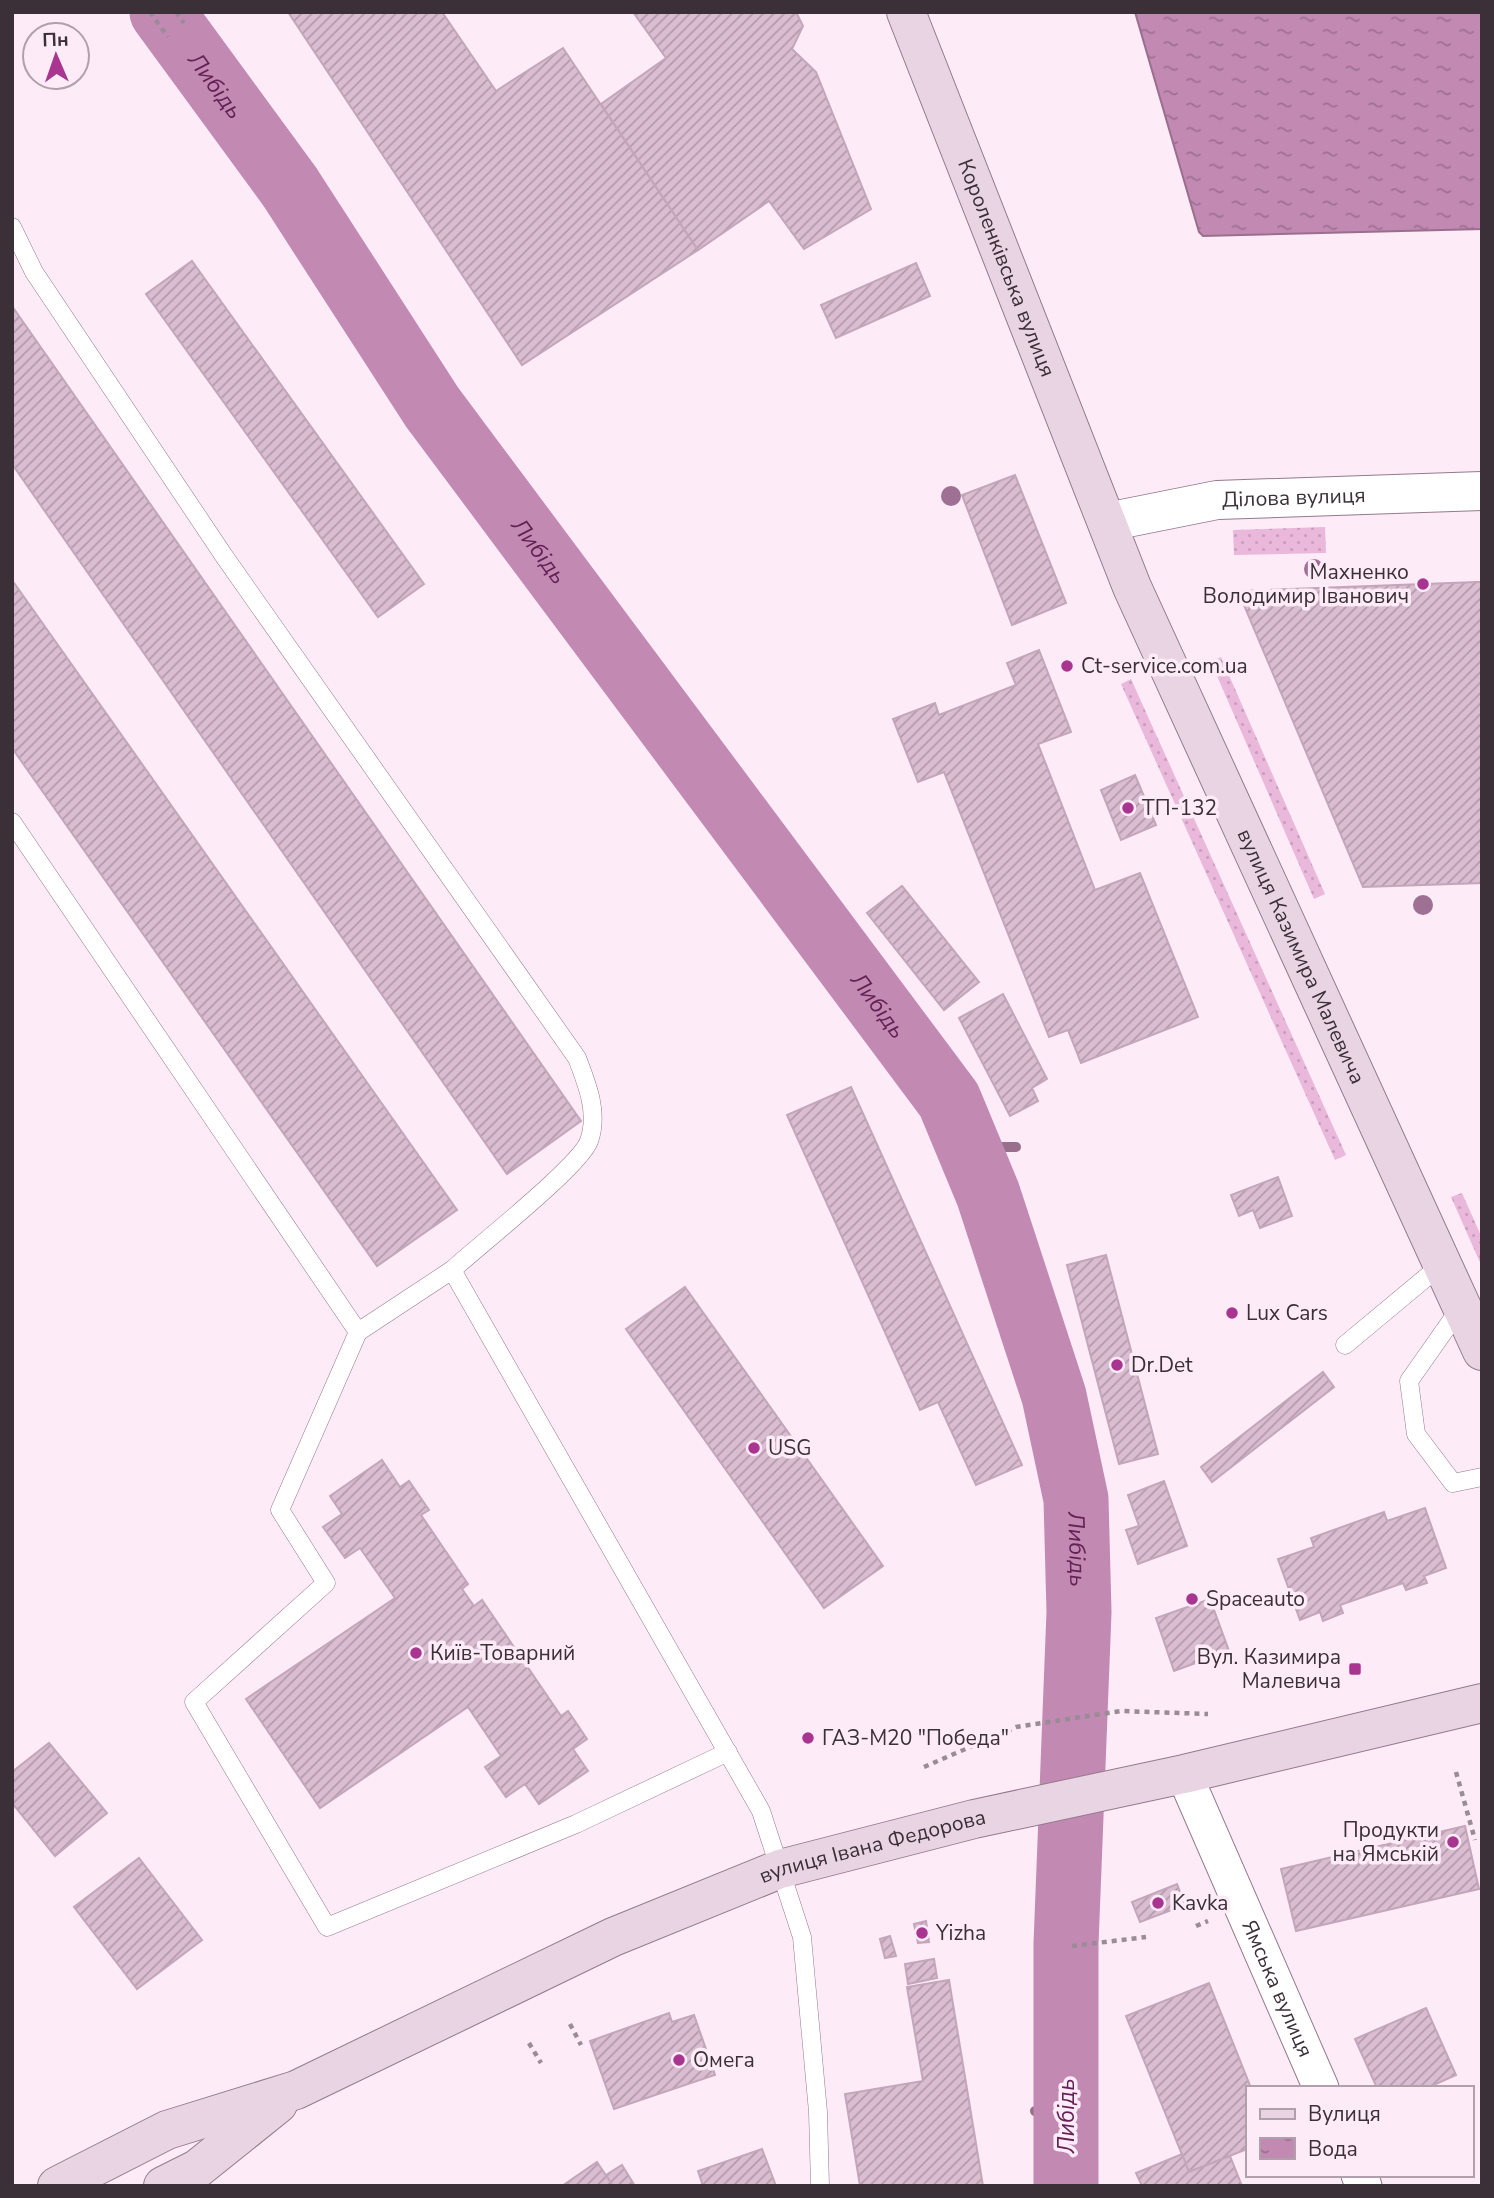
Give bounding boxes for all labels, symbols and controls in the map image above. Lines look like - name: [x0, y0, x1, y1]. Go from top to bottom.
- north arrow: [21, 21, 91, 91]
- text: Пн: [42, 27, 69, 53]
- water label: Либідь: [180, 45, 250, 125]
- street label: Короленківська вулиця: [951, 155, 1062, 381]
- street label: Ділова вулиця: [1221, 481, 1366, 514]
- water label: Либідь: [503, 511, 574, 590]
- place label: Махненко Володимир Іванович: [1203, 558, 1409, 610]
- marker: Махненко Володимир Іванович: [1415, 576, 1431, 592]
- place label: Ct-service.com.ua: [1081, 652, 1248, 680]
- marker: Ct-service.com.ua: [1059, 658, 1075, 674]
- place label: ТП-132: [1142, 794, 1217, 822]
- marker: ТП-132: [1120, 800, 1136, 816]
- street label: вулиця Казимира Малевича: [1231, 824, 1372, 1088]
- water label: Либідь: [842, 965, 913, 1045]
- place label: Lux Cars: [1246, 1299, 1328, 1327]
- marker: Lux Cars: [1224, 1305, 1240, 1321]
- place label: Dr.Det: [1131, 1351, 1193, 1379]
- marker: Dr.Det: [1109, 1357, 1125, 1373]
- place label: USG: [768, 1434, 811, 1462]
- marker: USG: [746, 1440, 762, 1456]
- water label: Либідь: [1060, 1510, 1093, 1587]
- place label: Spaceauto: [1206, 1585, 1305, 1613]
- marker: Spaceauto: [1184, 1591, 1200, 1607]
- place label: Київ-Товарний: [430, 1639, 575, 1667]
- place label: Вул. Казимира Малевича: [1197, 1643, 1341, 1695]
- marker: Київ-Товарний: [408, 1645, 424, 1661]
- marker: Вул. Казимира Малевича: [1347, 1661, 1363, 1677]
- place label: ГАЗ-М20 "Победа": [822, 1724, 1009, 1752]
- marker: ГАЗ-М20 "Победа": [800, 1730, 816, 1746]
- street label: вулиця Івана Федорова: [755, 1803, 988, 1890]
- place label: Продукти на Ямській: [1332, 1816, 1439, 1868]
- marker: Продукти на Ямській: [1445, 1834, 1461, 1850]
- place label: Kavka: [1172, 1889, 1229, 1917]
- marker: Kavka: [1150, 1895, 1166, 1911]
- street label: Ямська вулиця: [1235, 1916, 1320, 2061]
- place label: Yizha: [935, 1919, 986, 1947]
- marker: Yizha: [914, 1925, 930, 1941]
- place label: Омега: [693, 2046, 755, 2074]
- marker: Омега: [671, 2052, 687, 2068]
- water label: Либідь: [1051, 2078, 1082, 2155]
- legend: [1246, 2086, 1473, 2177]
- text: Вулиця: [1308, 2100, 1381, 2128]
- text: Вода: [1308, 2135, 1358, 2163]

